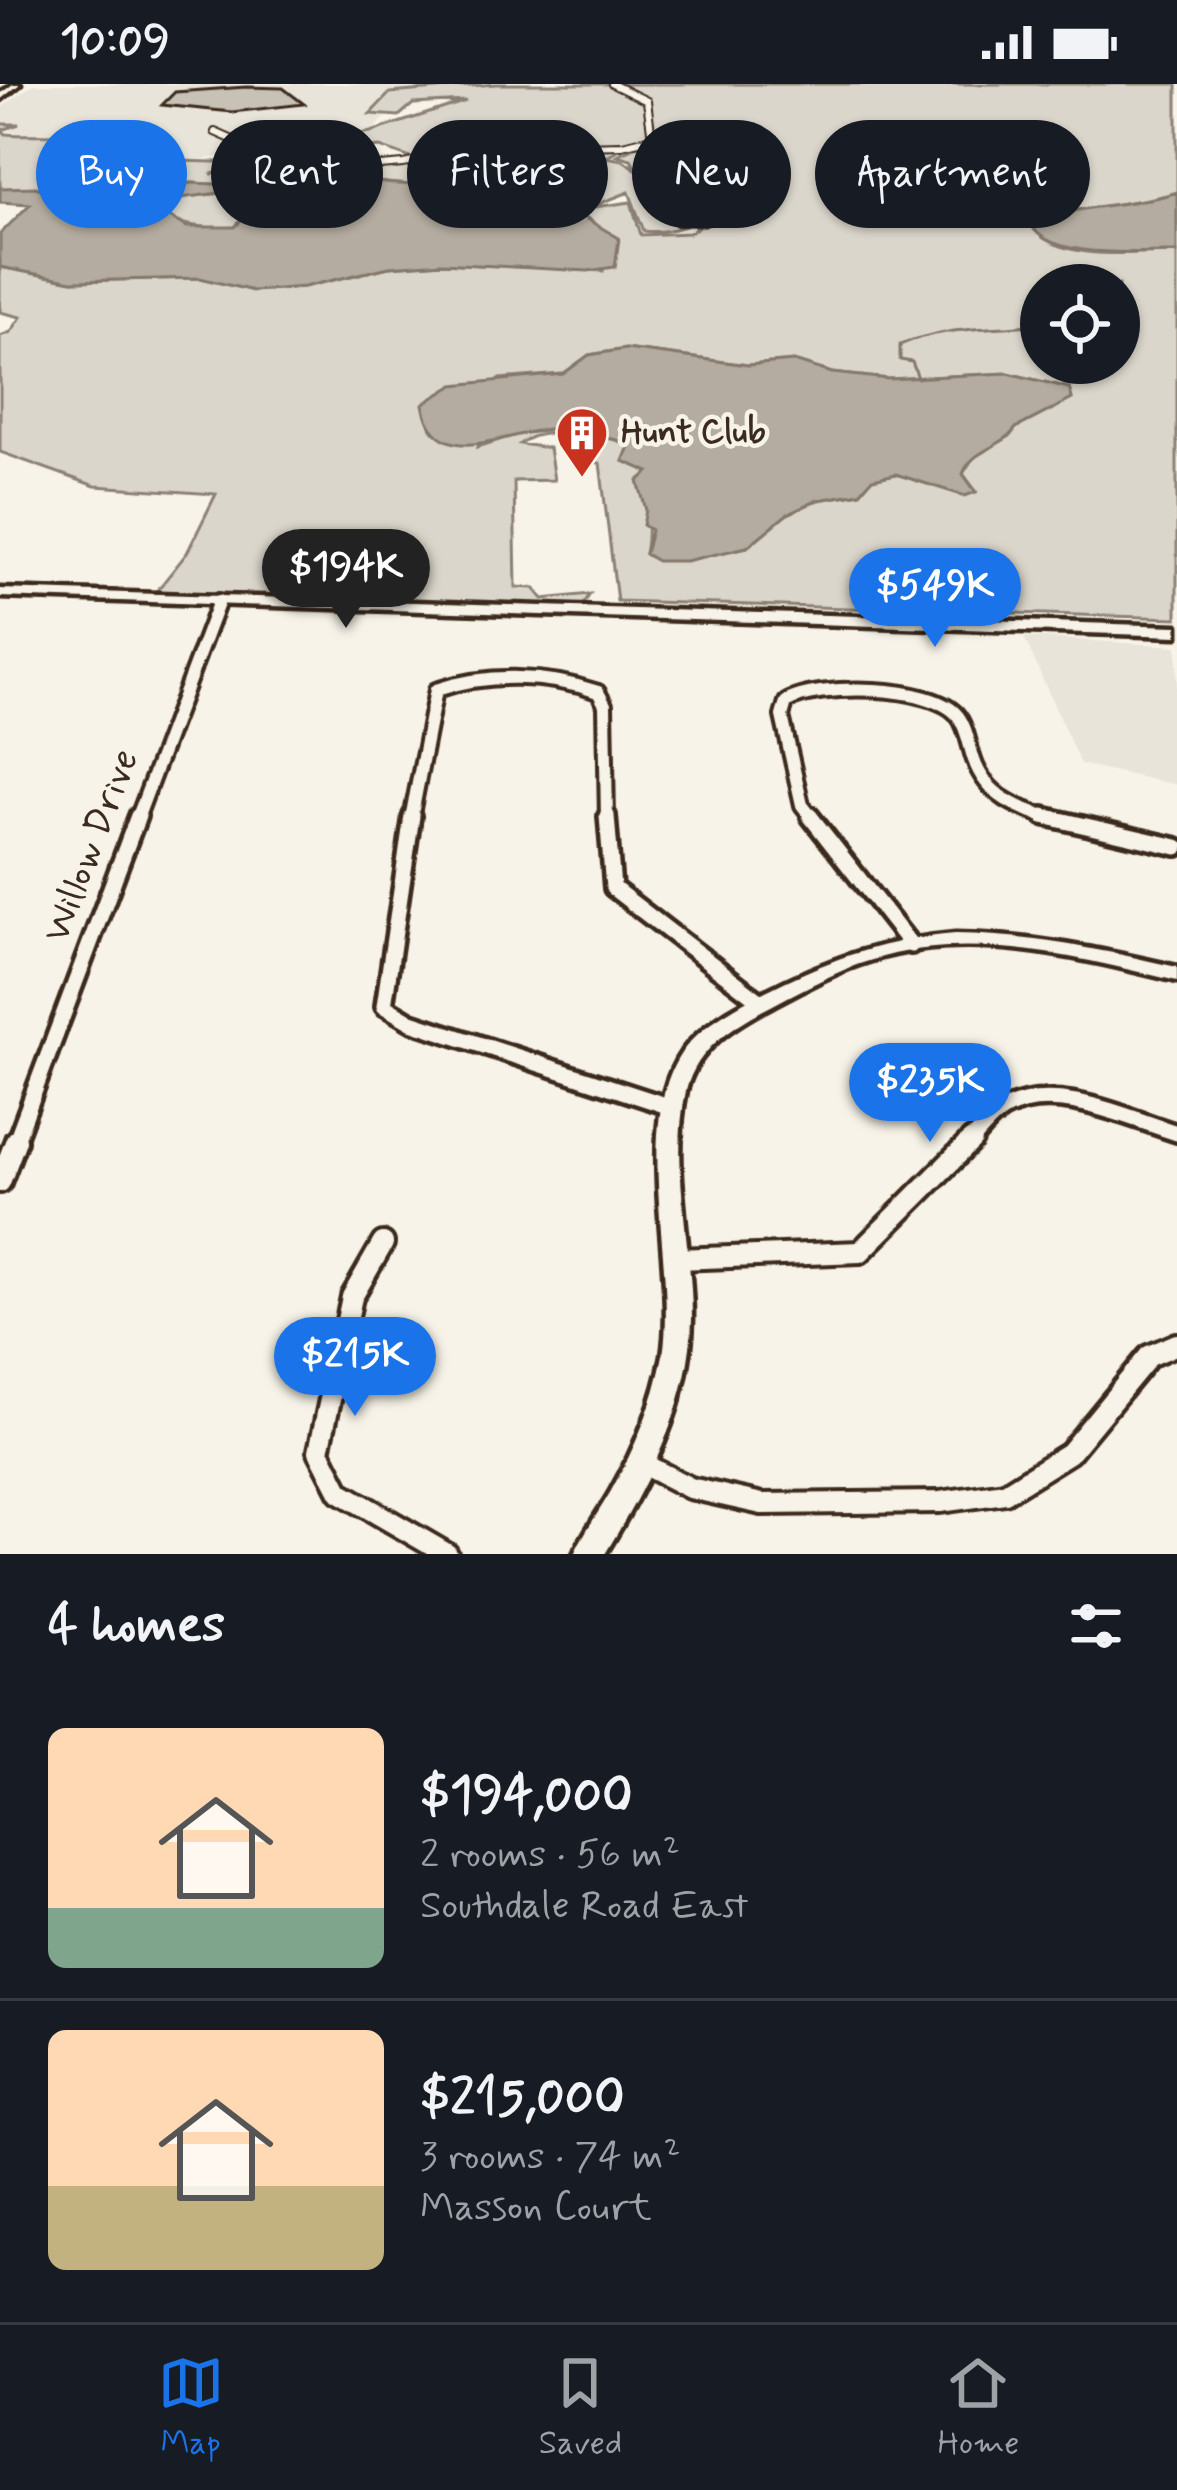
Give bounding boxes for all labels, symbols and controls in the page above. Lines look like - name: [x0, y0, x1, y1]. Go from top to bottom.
- text: 10:09: [60, 13, 170, 72]
- chip: Buy: [36, 120, 187, 228]
- chip: Rent: [211, 120, 383, 228]
- chip: Filters: [407, 120, 608, 228]
- chip: New: [632, 120, 791, 228]
- chip: Apartment: [815, 120, 1090, 228]
- map controls: [1020, 264, 1140, 384]
- button: locate: [1020, 264, 1140, 384]
- building icon: Hunt Club: [554, 405, 610, 479]
- place label: Hunt Club: [621, 411, 766, 455]
- pin: $194K: [262, 529, 430, 631]
- text: $194K: [289, 542, 403, 593]
- pin: $549K: [851, 548, 1019, 650]
- text: $549K: [876, 561, 994, 612]
- street label: Willow Drive: [32, 742, 152, 950]
- pin: $235K: [846, 1043, 1014, 1145]
- text: $235K: [876, 1056, 984, 1107]
- pin: $215K: [271, 1317, 439, 1419]
- text: $215K: [301, 1330, 409, 1381]
- text: 4 homes: [48, 1593, 225, 1659]
- icon: filters: [1063, 1593, 1129, 1659]
- text: $194,000: [420, 1764, 633, 1830]
- icon: home: [144, 1776, 288, 1920]
- text: 2 rooms · 56 m²: [420, 1830, 680, 1881]
- text: Southdale Road East: [420, 1881, 749, 1932]
- text: $215,000: [420, 2066, 625, 2132]
- icon: home: [144, 2078, 288, 2222]
- text: 3 rooms · 74 m²: [420, 2132, 681, 2183]
- text: Masson Court: [420, 2183, 652, 2234]
- tab: Map: [158, 2350, 224, 2466]
- tab: Saved: [539, 2350, 622, 2466]
- tab: Home: [937, 2350, 1019, 2466]

